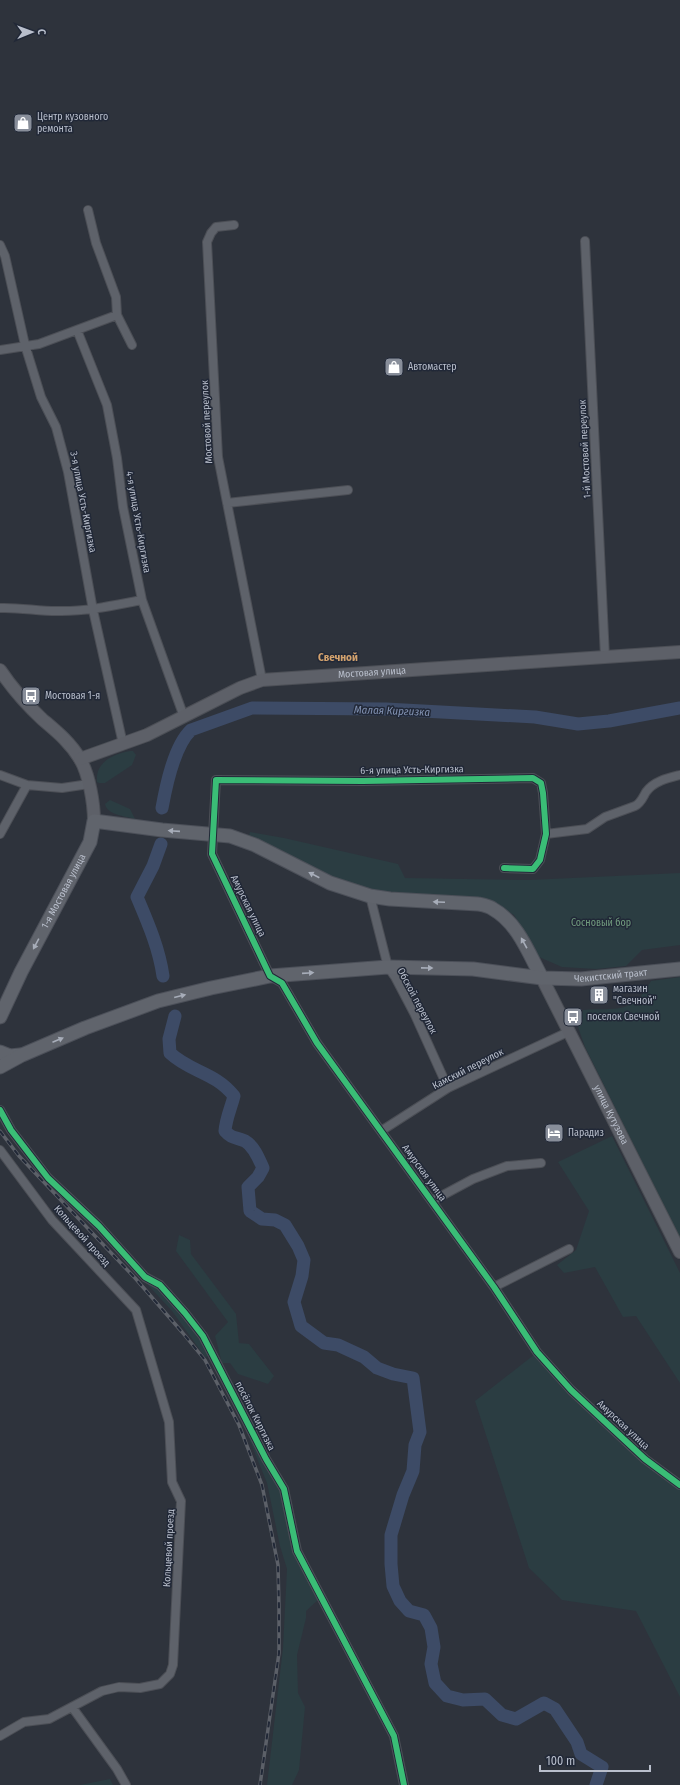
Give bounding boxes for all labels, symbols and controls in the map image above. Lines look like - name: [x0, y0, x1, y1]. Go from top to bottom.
- north arrow: [12, 12, 52, 52]
- text: С: [35, 29, 48, 35]
- place label: Центр кузовного ремонта: [37, 111, 108, 135]
- shop icon: Центр кузовного ремонта: [12, 112, 34, 134]
- shop icon: Автомастер: [383, 356, 405, 378]
- place label: Автомастер: [408, 361, 457, 373]
- street label: Мостовой переулок: [199, 380, 215, 464]
- street label: 1-й Мостовой переулок: [576, 399, 594, 499]
- street label: 3-я улица Усть-Киргизка: [67, 450, 99, 554]
- street label: 4-я улица Усть-Киргизка: [123, 470, 153, 574]
- district label: Свечной: [318, 651, 358, 664]
- street label: Мостовая улица: [338, 664, 406, 681]
- bus stop icon: Мостовая 1-я: [20, 685, 42, 707]
- place label: Мостовая 1-я: [45, 690, 100, 702]
- water label: Малая Киргизка: [354, 703, 431, 719]
- street label: 6-я улица Усть-Киргизка: [360, 763, 464, 777]
- one-way arrow: [168, 827, 180, 834]
- street label: 1-я Мостовая улица: [39, 852, 89, 931]
- one-way arrow: [308, 872, 320, 878]
- street label: Амурская улица: [228, 873, 268, 939]
- one-way arrow: [432, 899, 445, 905]
- park label: Сосновый бор: [571, 917, 631, 929]
- one-way arrow: [520, 937, 527, 949]
- one-way arrow: [32, 939, 39, 950]
- one-way arrow: [421, 965, 434, 971]
- street label: Обской переулок: [395, 966, 440, 1036]
- street label: Чекистский тракт: [574, 966, 649, 985]
- one-way arrow: [302, 970, 314, 977]
- place label: магазин "Свечной": [613, 983, 657, 1007]
- building icon: магазин "Свечной": [588, 984, 610, 1006]
- one-way arrow: [174, 992, 186, 998]
- bus stop icon: поселок Свечной: [562, 1006, 584, 1028]
- place label: поселок Свечной: [587, 1011, 660, 1023]
- one-way arrow: [52, 1037, 64, 1043]
- street label: Камский переулок: [430, 1046, 506, 1092]
- street label: улица Кутузова: [591, 1083, 631, 1147]
- hotel icon: Парадиз: [543, 1122, 565, 1144]
- place label: Парадиз: [568, 1127, 604, 1139]
- street label: Амурская улица: [399, 1142, 449, 1204]
- street label: Кольцевой проезд: [51, 1203, 113, 1269]
- street label: посёлок Киргизка: [232, 1379, 278, 1453]
- street label: Амурская улица: [594, 1398, 652, 1452]
- street label: Кольцевой проезд: [161, 1509, 177, 1587]
- scale bar: [540, 1747, 650, 1773]
- text: 100 m: [546, 1754, 575, 1768]

